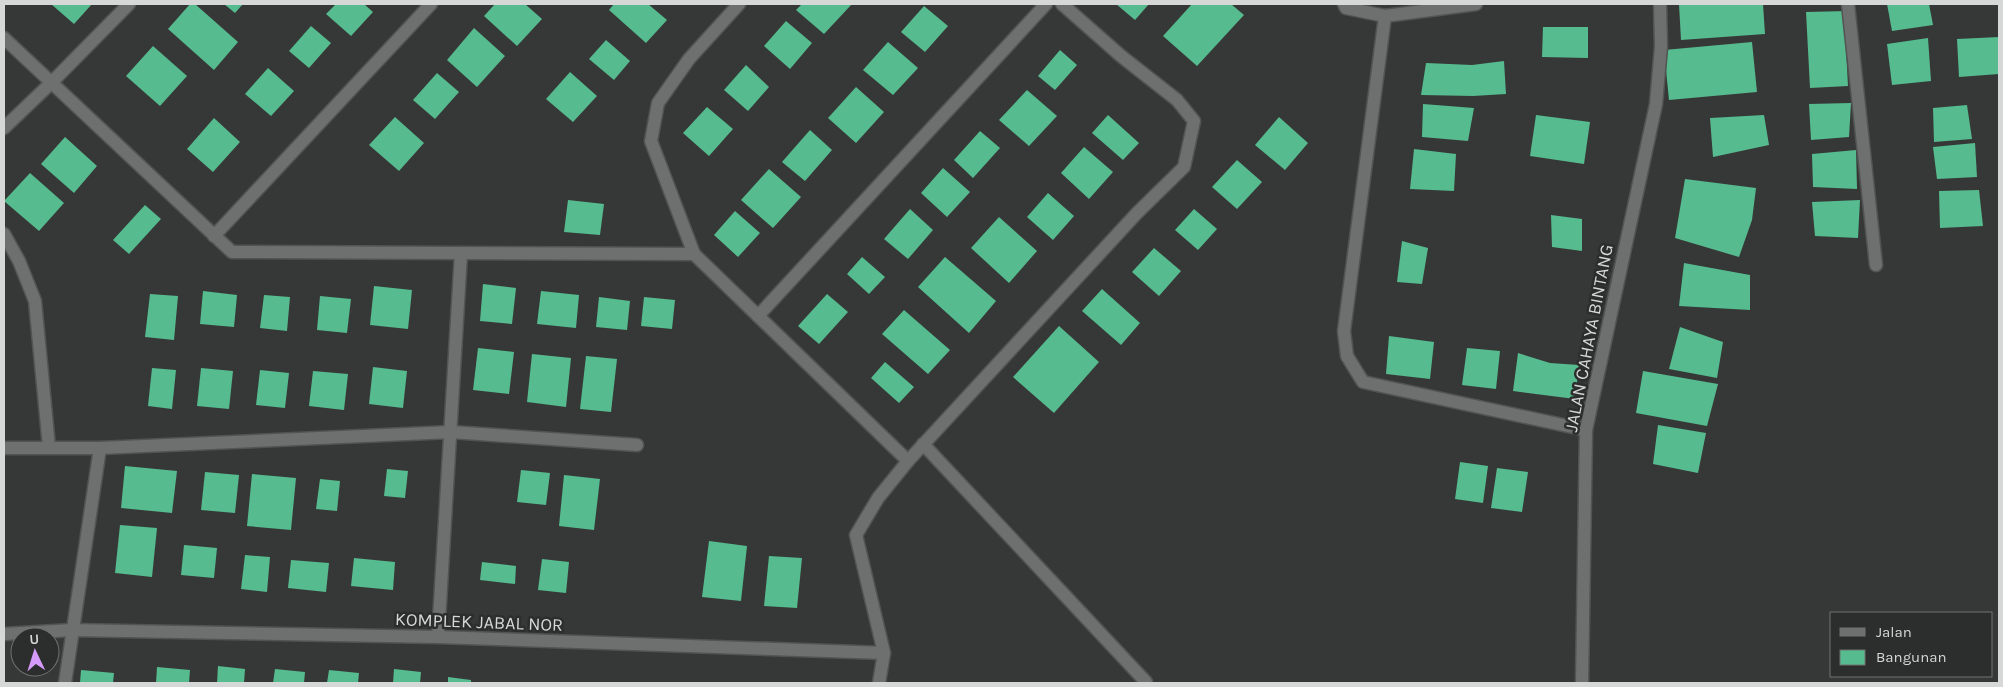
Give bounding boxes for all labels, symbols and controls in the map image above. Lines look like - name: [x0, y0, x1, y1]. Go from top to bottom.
- street label: JALAN CAHAYA BINTANG: [1560, 242, 1618, 434]
- street label: KOMPLEK JABAL NOR: [395, 608, 563, 636]
- legend: [1830, 612, 1993, 677]
- text: Jalan: [1876, 623, 1912, 641]
- north arrow: [10, 627, 60, 677]
- text: U: [29, 631, 40, 648]
- text: Bangunan: [1876, 648, 1947, 666]

